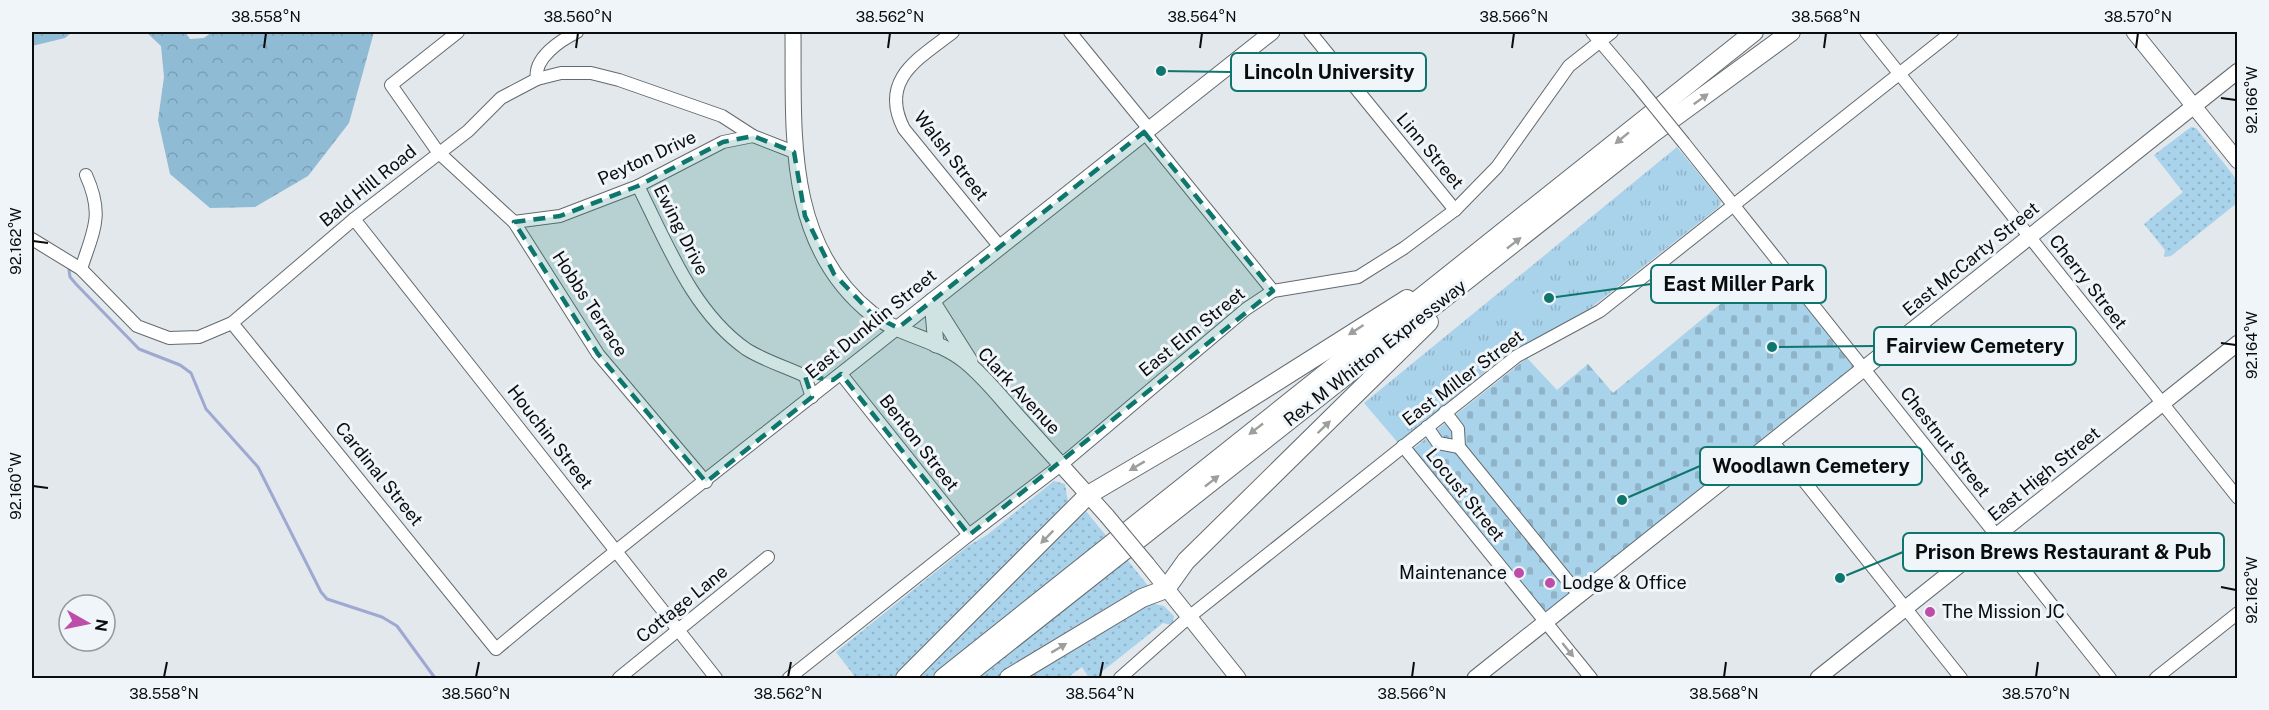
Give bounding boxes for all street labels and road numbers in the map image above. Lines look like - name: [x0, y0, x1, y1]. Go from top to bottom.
- street label: Walsh Street: [910, 107, 993, 205]
- street label: Linn Street: [1393, 108, 1468, 193]
- street label: Peyton Drive: [594, 126, 699, 189]
- street label: Bald Hill Road: [315, 140, 420, 231]
- street label: Ewing Drive: [650, 181, 713, 278]
- street label: East McCarty Street: [1898, 197, 2043, 320]
- street label: Cherry Street: [2045, 230, 2132, 333]
- street label: Hobbs Terrace: [548, 247, 632, 361]
- street label: East Dunklin Street: [801, 264, 940, 383]
- street label: Rex M Whitton Expressway: [1279, 275, 1470, 430]
- street label: East Elm Street: [1135, 283, 1249, 381]
- street label: East Miller Street: [1398, 325, 1527, 430]
- street label: Clark Avenue: [974, 343, 1065, 438]
- street label: Houchin Street: [503, 380, 598, 493]
- street label: Chestnut Street: [1896, 383, 1995, 501]
- street label: Benton Street: [875, 390, 964, 495]
- street label: Cardinal Street: [331, 418, 428, 530]
- street label: East High Street: [1983, 422, 2104, 525]
- street label: Locust Street: [1422, 444, 1509, 545]
- street label: Cottage Lane: [632, 560, 731, 647]

